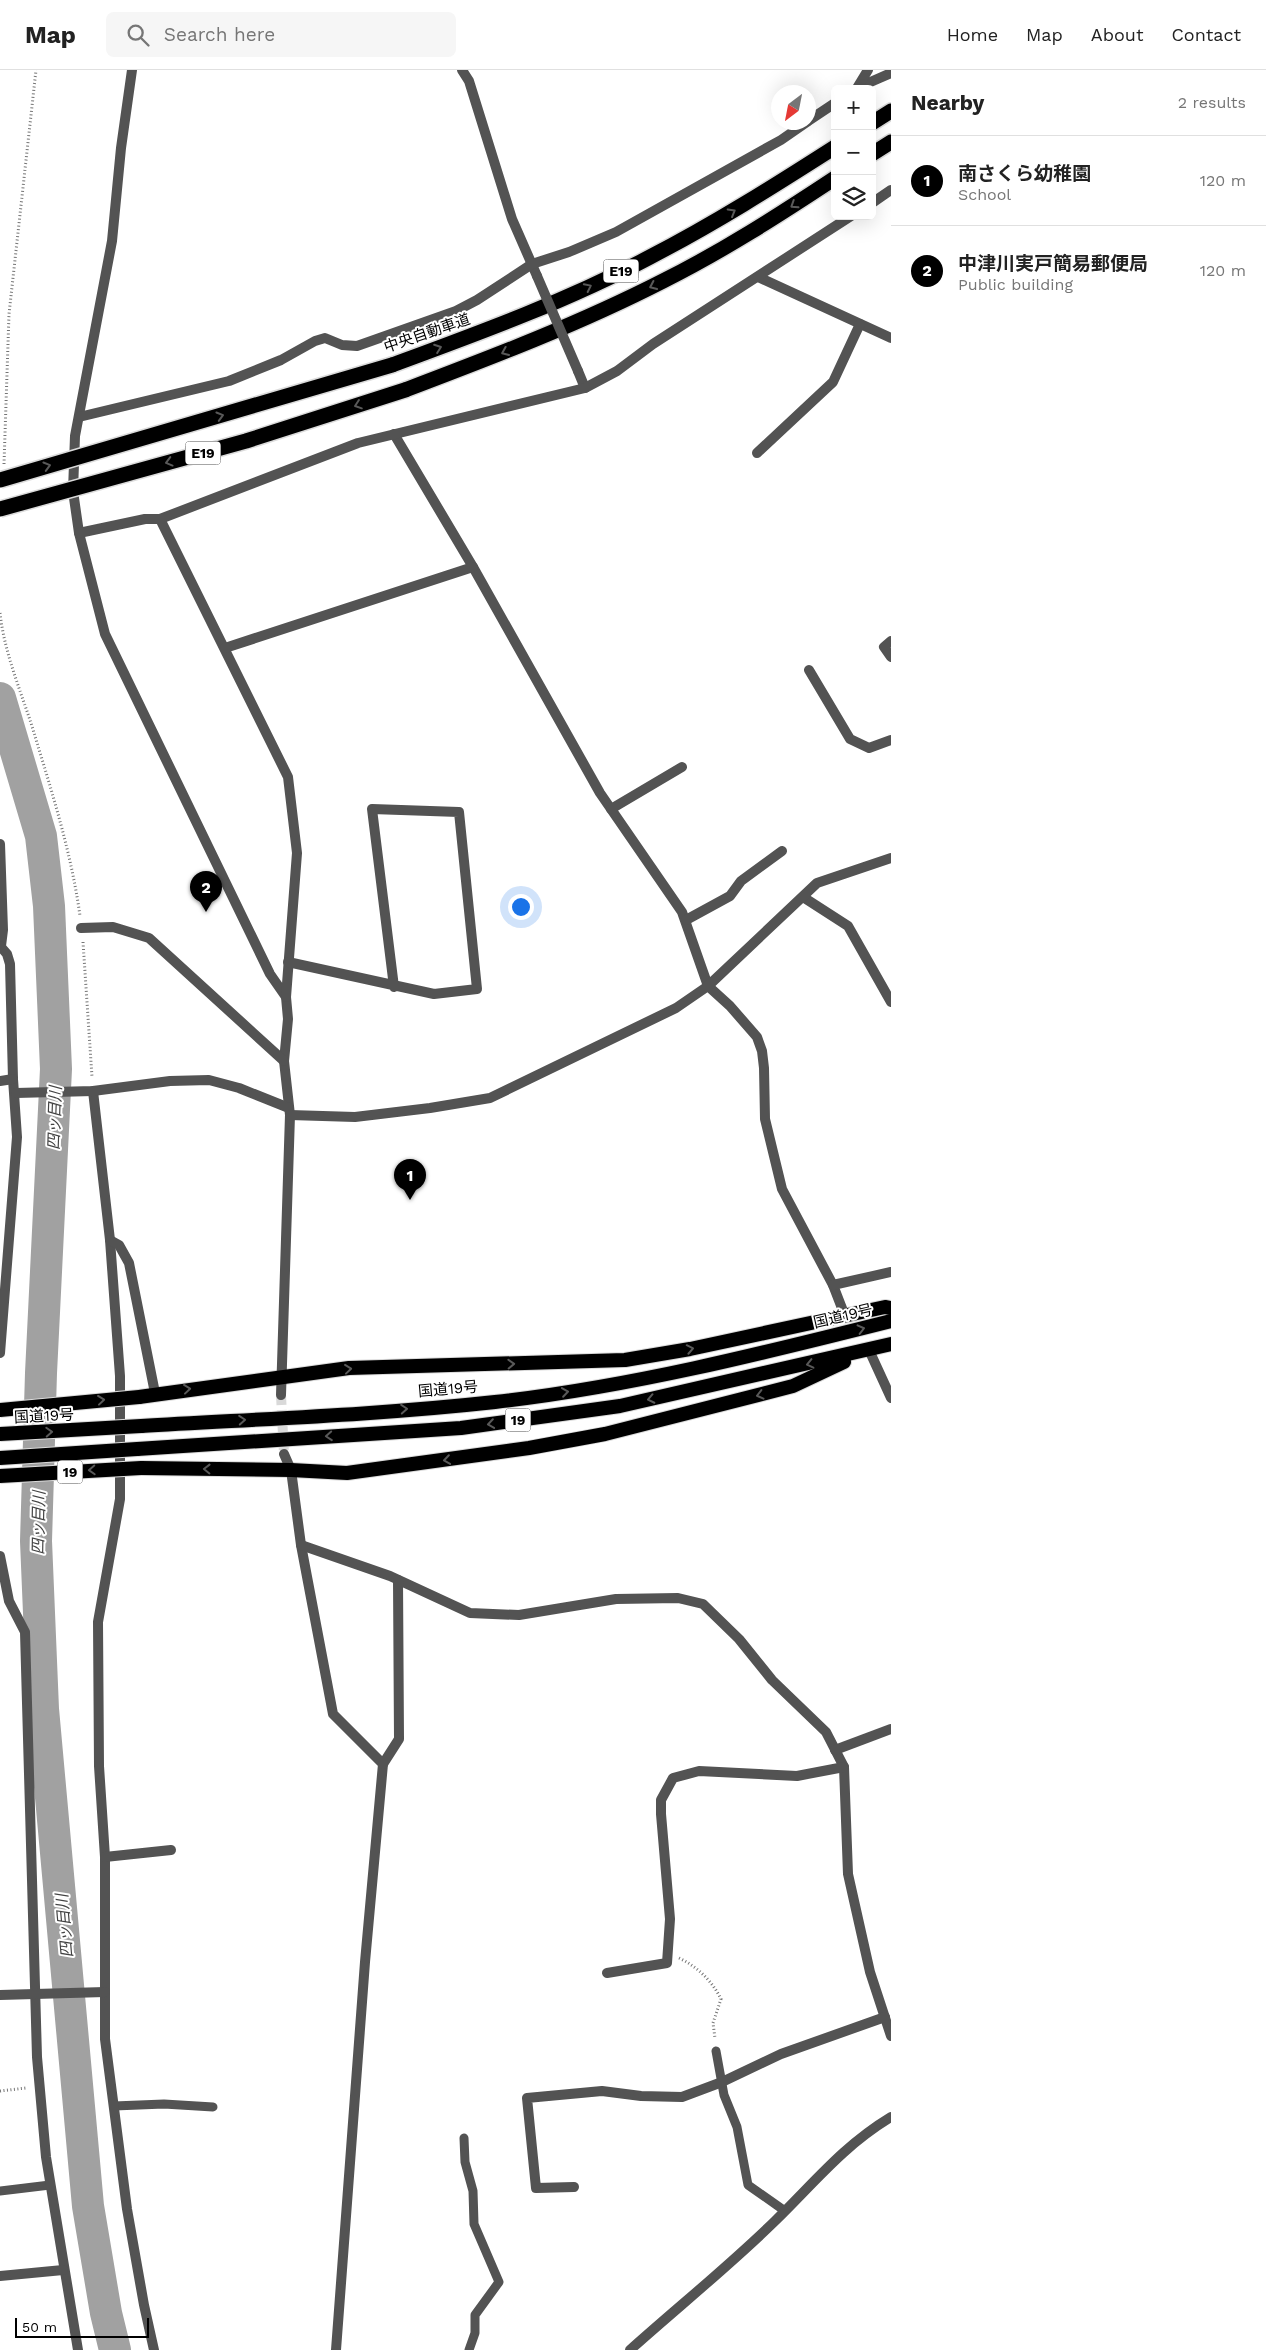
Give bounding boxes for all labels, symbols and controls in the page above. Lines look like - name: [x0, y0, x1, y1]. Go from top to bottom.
- search box: [106, 12, 456, 57]
- text: Map: [25, 21, 76, 49]
- icon: search: [124, 21, 152, 49]
- text: Search here: [164, 23, 275, 46]
- text: Home: [947, 24, 998, 45]
- text: Map: [1026, 24, 1063, 45]
- text: About: [1091, 24, 1143, 45]
- text: Contact: [1171, 24, 1241, 45]
- north arrow: [771, 85, 816, 130]
- map controls: [831, 85, 876, 220]
- button: +: [831, 85, 876, 130]
- text: Nearby: [911, 90, 984, 115]
- text: 2 results: [1178, 93, 1246, 112]
- button: −: [831, 130, 876, 175]
- text: 南さくら幼稚園: [958, 162, 1091, 185]
- text: 1: [924, 171, 930, 190]
- text: 120 m: [1200, 171, 1246, 190]
- button: layers: [831, 175, 876, 220]
- text: School: [958, 185, 1011, 204]
- one-way arrow: [790, 199, 800, 208]
- one-way arrow: [726, 208, 735, 218]
- text: 中津川実戸簡易郵便局: [958, 252, 1148, 275]
- road number: E19: [604, 260, 638, 282]
- text: 2: [922, 261, 932, 280]
- text: 120 m: [1200, 261, 1246, 280]
- text: Public building: [958, 275, 1073, 294]
- one-way arrow: [649, 280, 658, 290]
- one-way arrow: [583, 283, 592, 293]
- street label: 中央自動車道: [382, 310, 472, 356]
- one-way arrow: [433, 344, 441, 354]
- one-way arrow: [501, 346, 510, 356]
- one-way arrow: [355, 400, 363, 410]
- one-way arrow: [215, 412, 223, 422]
- road number: E19: [186, 442, 220, 464]
- one-way arrow: [165, 456, 174, 467]
- one-way arrow: [42, 462, 50, 472]
- pin: 2: [190, 871, 222, 912]
- your location: [508, 894, 534, 920]
- water label: 四ッ目川: [44, 1084, 65, 1150]
- pin: 1: [394, 1159, 426, 1200]
- street label: 国道19号: [812, 1300, 874, 1332]
- one-way arrow: [856, 1324, 865, 1335]
- one-way arrow: [685, 1345, 694, 1355]
- one-way arrow: [805, 1358, 814, 1369]
- one-way arrow: [507, 1359, 515, 1369]
- one-way arrow: [345, 1364, 353, 1375]
- street label: 国道19号: [417, 1377, 479, 1401]
- one-way arrow: [183, 1384, 191, 1395]
- one-way arrow: [561, 1387, 570, 1397]
- one-way arrow: [756, 1389, 764, 1399]
- one-way arrow: [647, 1393, 656, 1404]
- one-way arrow: [97, 1395, 105, 1406]
- one-way arrow: [400, 1404, 408, 1415]
- street label: 国道19号: [14, 1405, 74, 1427]
- road number: 19: [506, 1408, 530, 1432]
- one-way arrow: [238, 1414, 246, 1425]
- one-way arrow: [486, 1418, 494, 1429]
- one-way arrow: [45, 1426, 53, 1437]
- one-way arrow: [324, 1431, 332, 1442]
- one-way arrow: [443, 1454, 451, 1465]
- road number: 19: [58, 1460, 82, 1484]
- one-way arrow: [203, 1463, 211, 1474]
- one-way arrow: [88, 1465, 96, 1476]
- water label: 四ッ目川: [28, 1489, 49, 1555]
- water label: 四ッ目川: [52, 1891, 77, 1959]
- scale bar: [15, 2315, 149, 2338]
- text: 50 m: [22, 2319, 57, 2335]

